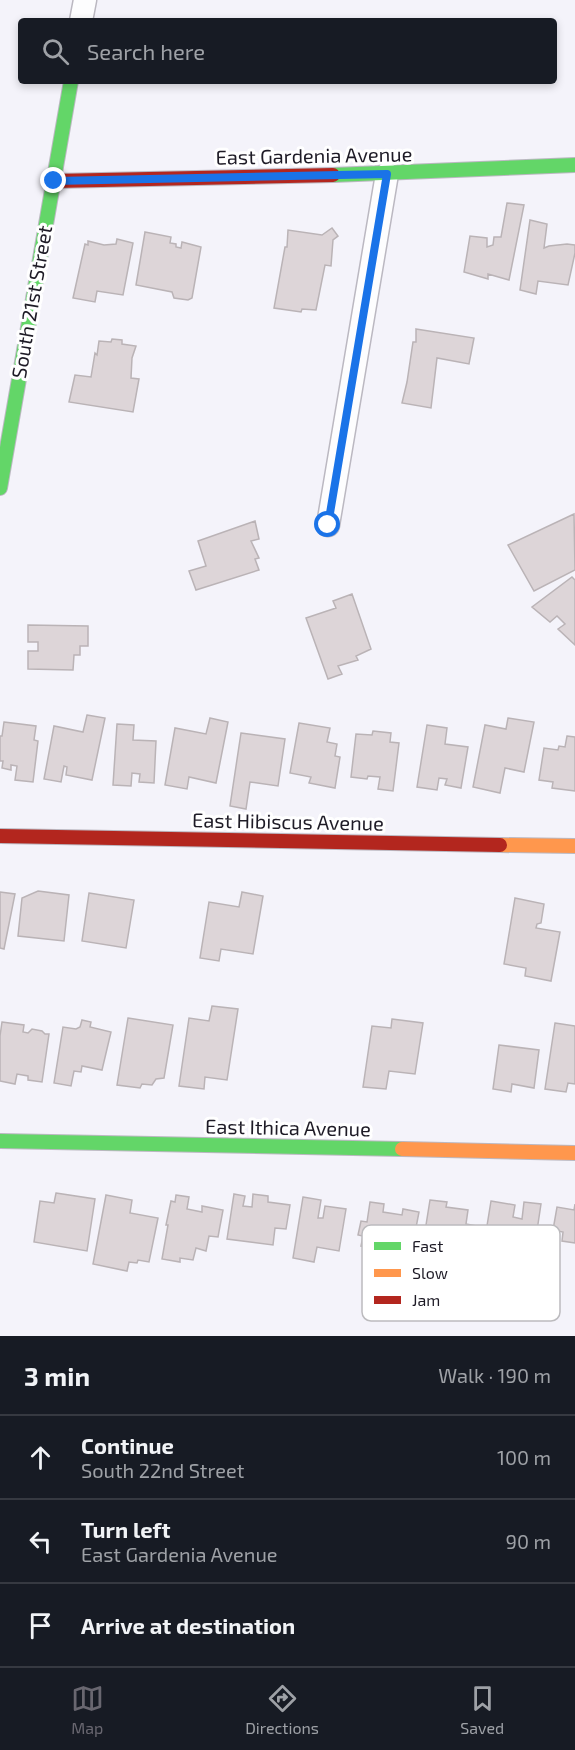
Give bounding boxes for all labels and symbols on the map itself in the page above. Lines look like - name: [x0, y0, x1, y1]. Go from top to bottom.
- street label: East Gardenia Avenue: [216, 141, 412, 169]
- route end: [40, 167, 66, 193]
- street label: South 21st Street: [6, 223, 56, 380]
- route start: [314, 511, 340, 537]
- street label: East Hibiscus Avenue: [192, 807, 384, 835]
- street label: East Ithica Avenue: [205, 1114, 371, 1140]
- legend: [362, 1225, 560, 1321]
- text: Fast: [412, 1236, 443, 1255]
- text: Slow: [412, 1263, 448, 1282]
- text: Jam: [412, 1290, 440, 1309]

